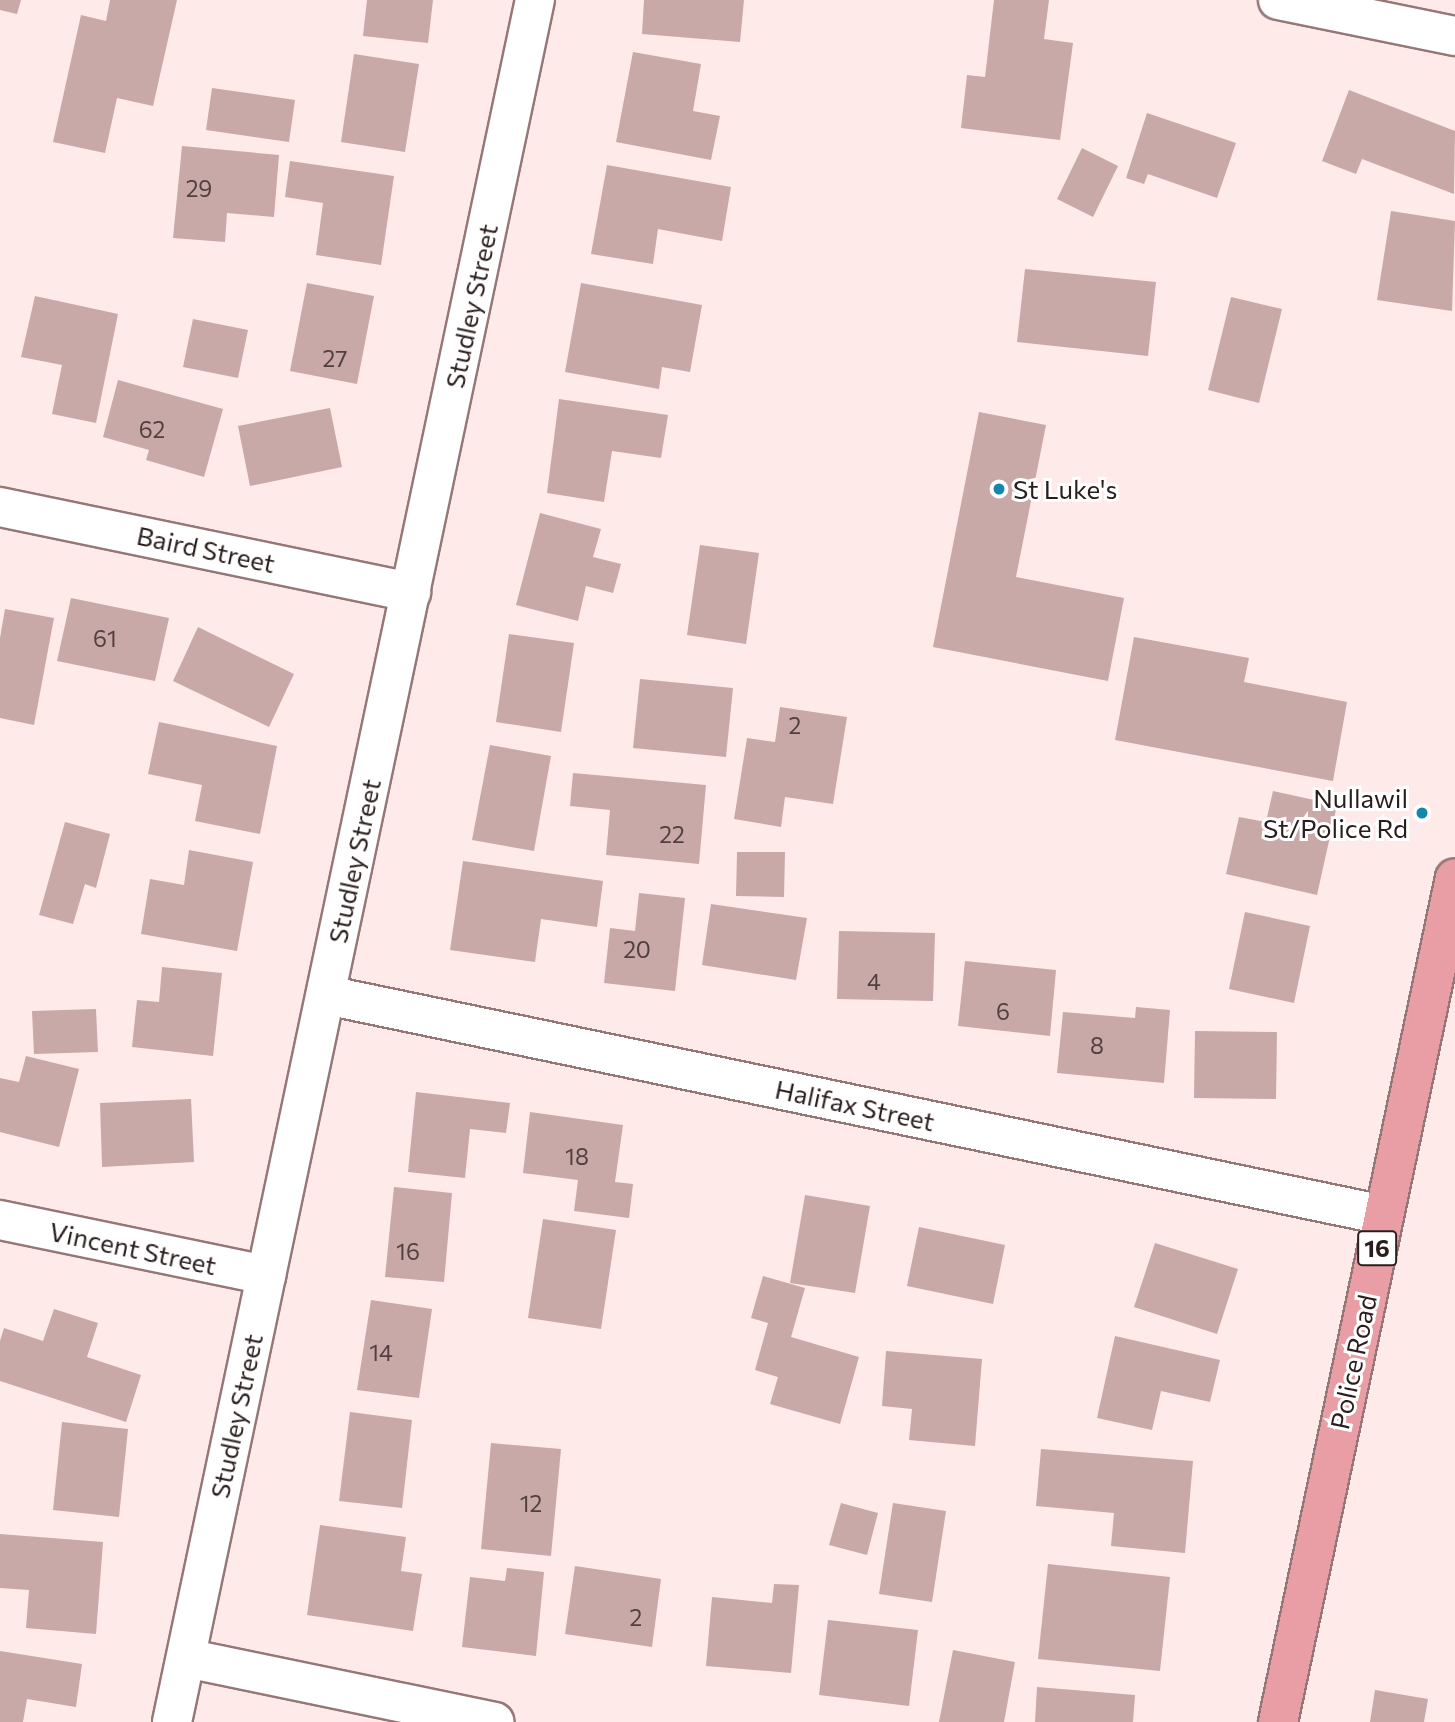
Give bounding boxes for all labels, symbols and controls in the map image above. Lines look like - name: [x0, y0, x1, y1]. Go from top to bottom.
- house number: 29: [186, 174, 212, 202]
- street label: Studley Street: [438, 221, 504, 391]
- house number: 27: [323, 344, 347, 372]
- house number: 62: [139, 415, 165, 443]
- place label: St Luke's: [1013, 473, 1117, 505]
- marker: St Luke's: [991, 481, 1007, 497]
- street label: Baird Street: [134, 519, 278, 579]
- house number: 61: [93, 624, 117, 652]
- house number: 2: [789, 711, 801, 739]
- street label: Studley Street: [321, 776, 387, 946]
- place label: Nullawil St/Police Rd: [1263, 782, 1408, 844]
- marker: Nullawil St/Police Rd: [1414, 805, 1430, 821]
- house number: 22: [659, 820, 685, 848]
- house number: 20: [623, 935, 651, 963]
- house number: 4: [867, 967, 881, 995]
- house number: 6: [996, 997, 1010, 1025]
- house number: 8: [1090, 1031, 1104, 1059]
- street label: Halifax Street: [772, 1073, 938, 1137]
- house number: 18: [565, 1142, 589, 1170]
- street label: Vincent Street: [47, 1215, 219, 1281]
- road number: 16: [1356, 1228, 1398, 1268]
- house number: 16: [396, 1237, 420, 1265]
- street label: Police Road: [1324, 1292, 1382, 1432]
- street label: Studley Street: [203, 1331, 269, 1501]
- house number: 14: [369, 1338, 393, 1366]
- house number: 12: [520, 1489, 542, 1517]
- house number: 2: [630, 1603, 642, 1631]

